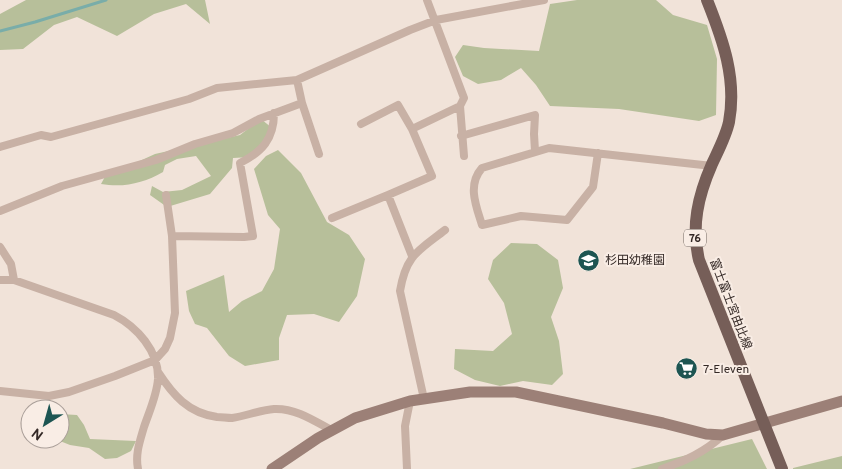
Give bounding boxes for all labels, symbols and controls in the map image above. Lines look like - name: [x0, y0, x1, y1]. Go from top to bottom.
- road number: 76: [684, 230, 706, 247]
- school or university icon: 杉田幼稚園: [577, 248, 601, 272]
- place label: 杉田幼稚園: [605, 253, 665, 269]
- street label: 富士富士宮由比線: [705, 257, 755, 352]
- supermarket icon: 7-Eleven: [675, 357, 699, 381]
- place label: 7-Eleven: [703, 362, 749, 378]
- north arrow: [20, 399, 70, 449]
- text: N: [29, 423, 47, 443]

